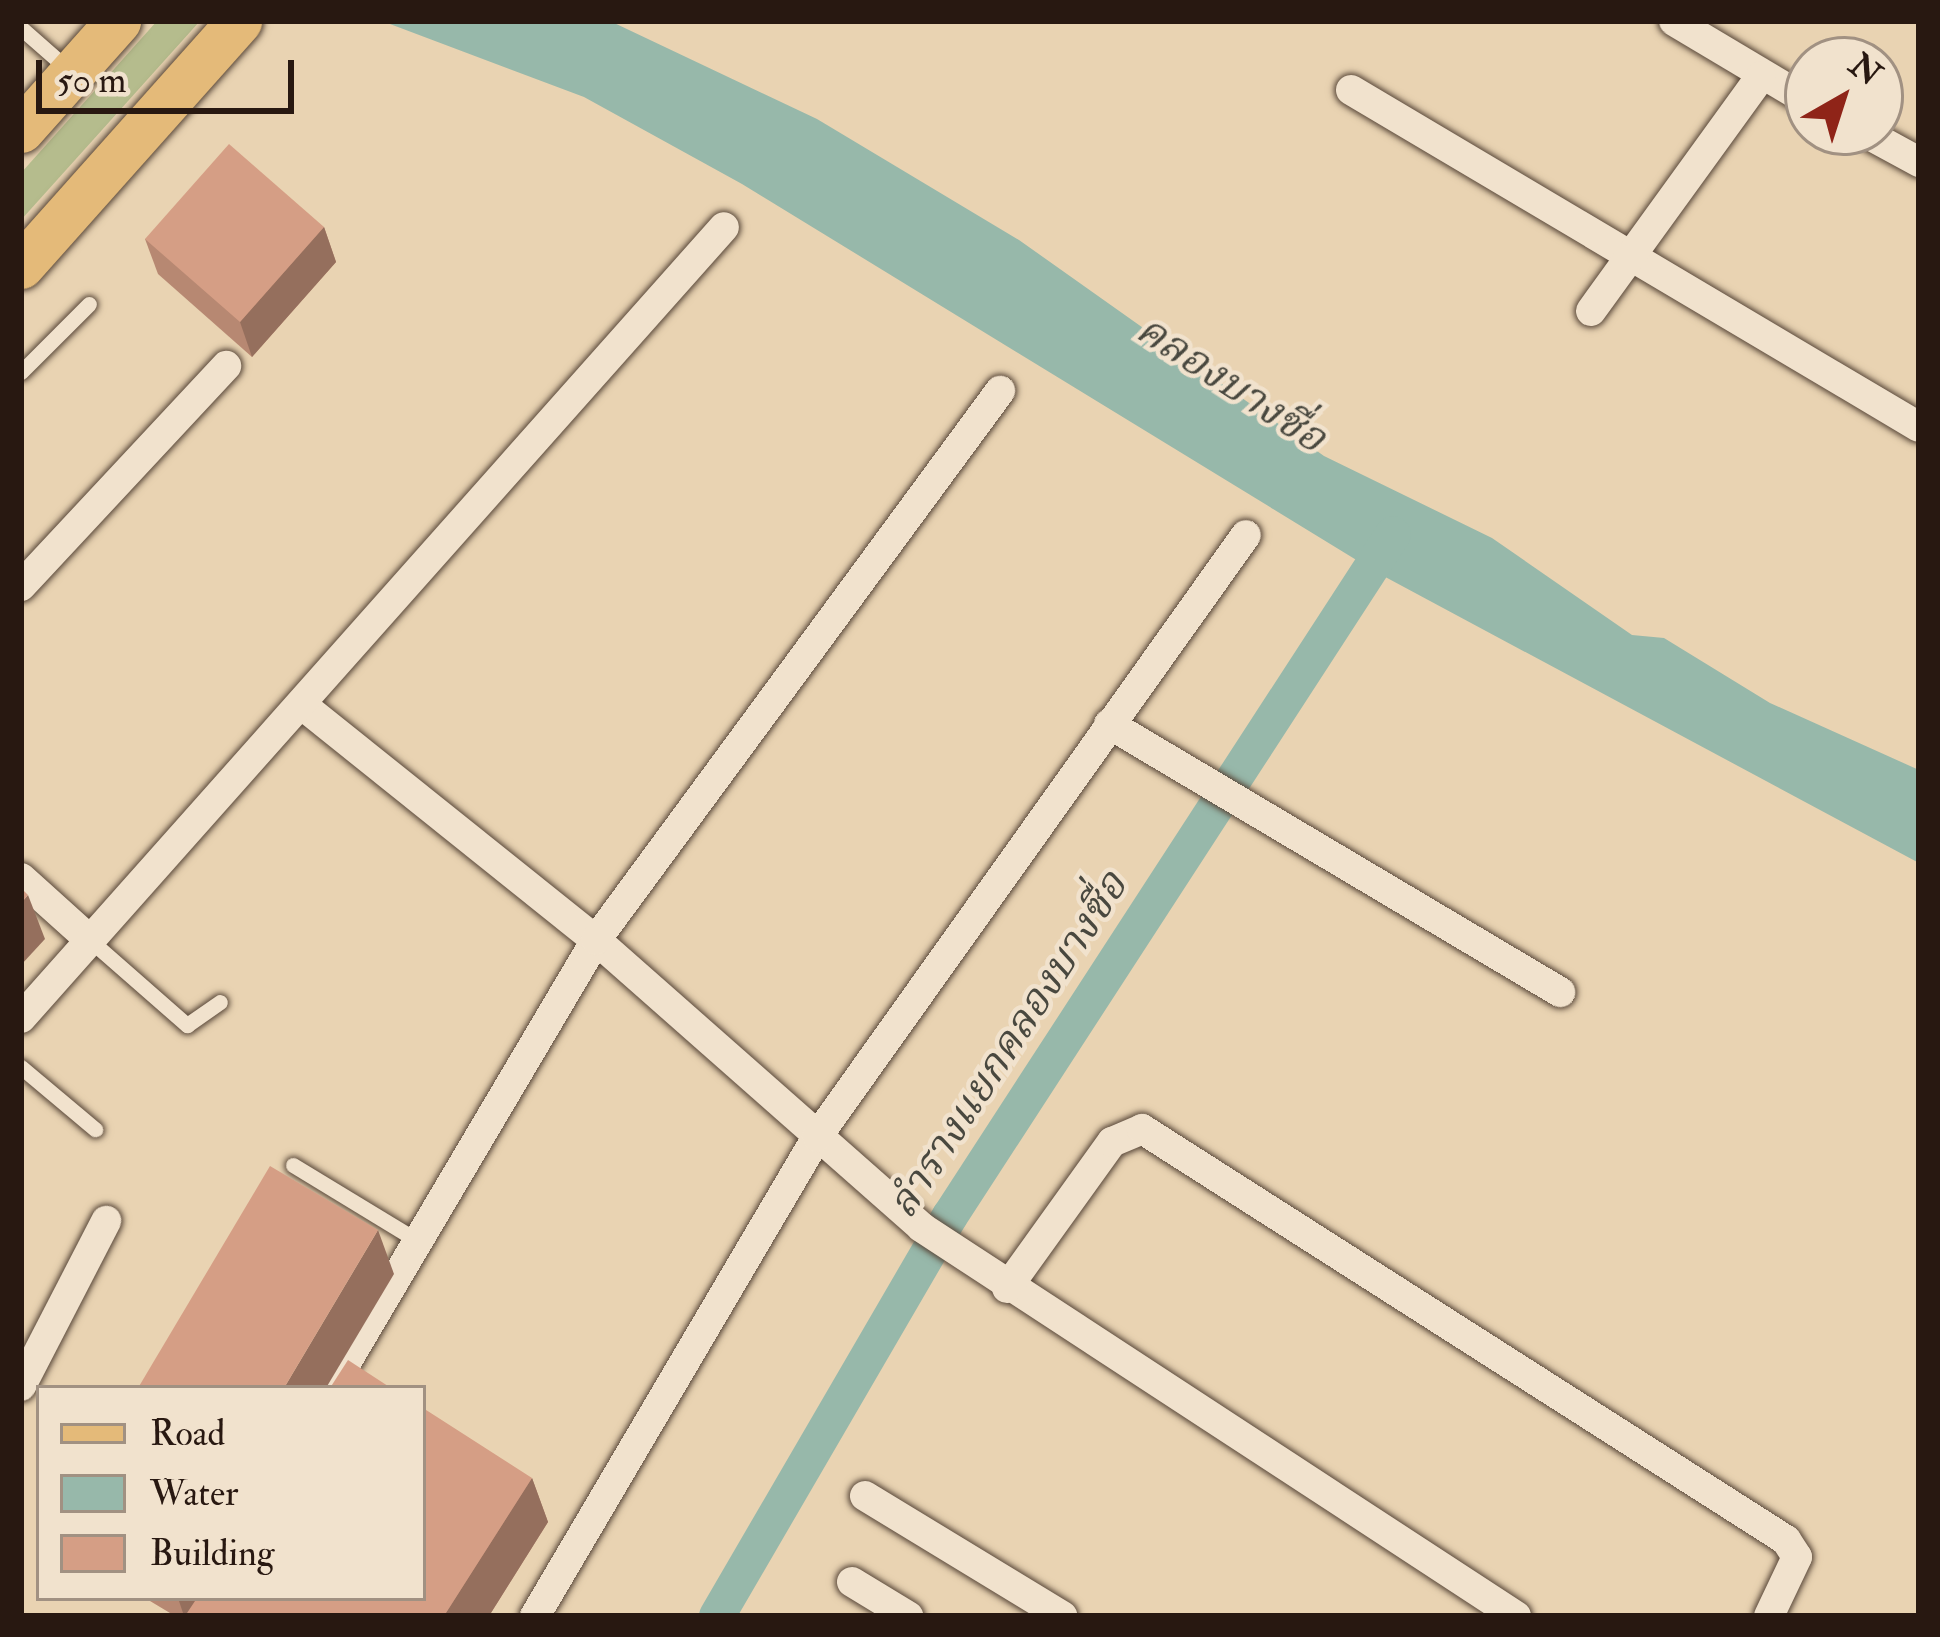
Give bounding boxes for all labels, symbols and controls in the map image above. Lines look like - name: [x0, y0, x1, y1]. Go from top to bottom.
- scale bar: [42, 36, 300, 110]
- north arrow: [1784, 36, 1904, 156]
- text: N: [1841, 45, 1889, 95]
- text: 50 m: [57, 58, 126, 103]
- water label: คลองบางซื่อ: [1127, 304, 1335, 464]
- water label: ลำรางแยกคลองบางซื่อ: [878, 863, 1138, 1227]
- legend: [36, 1385, 426, 1601]
- text: Road: [150, 1411, 225, 1456]
- text: Water: [150, 1471, 238, 1516]
- text: Building: [150, 1531, 274, 1576]

